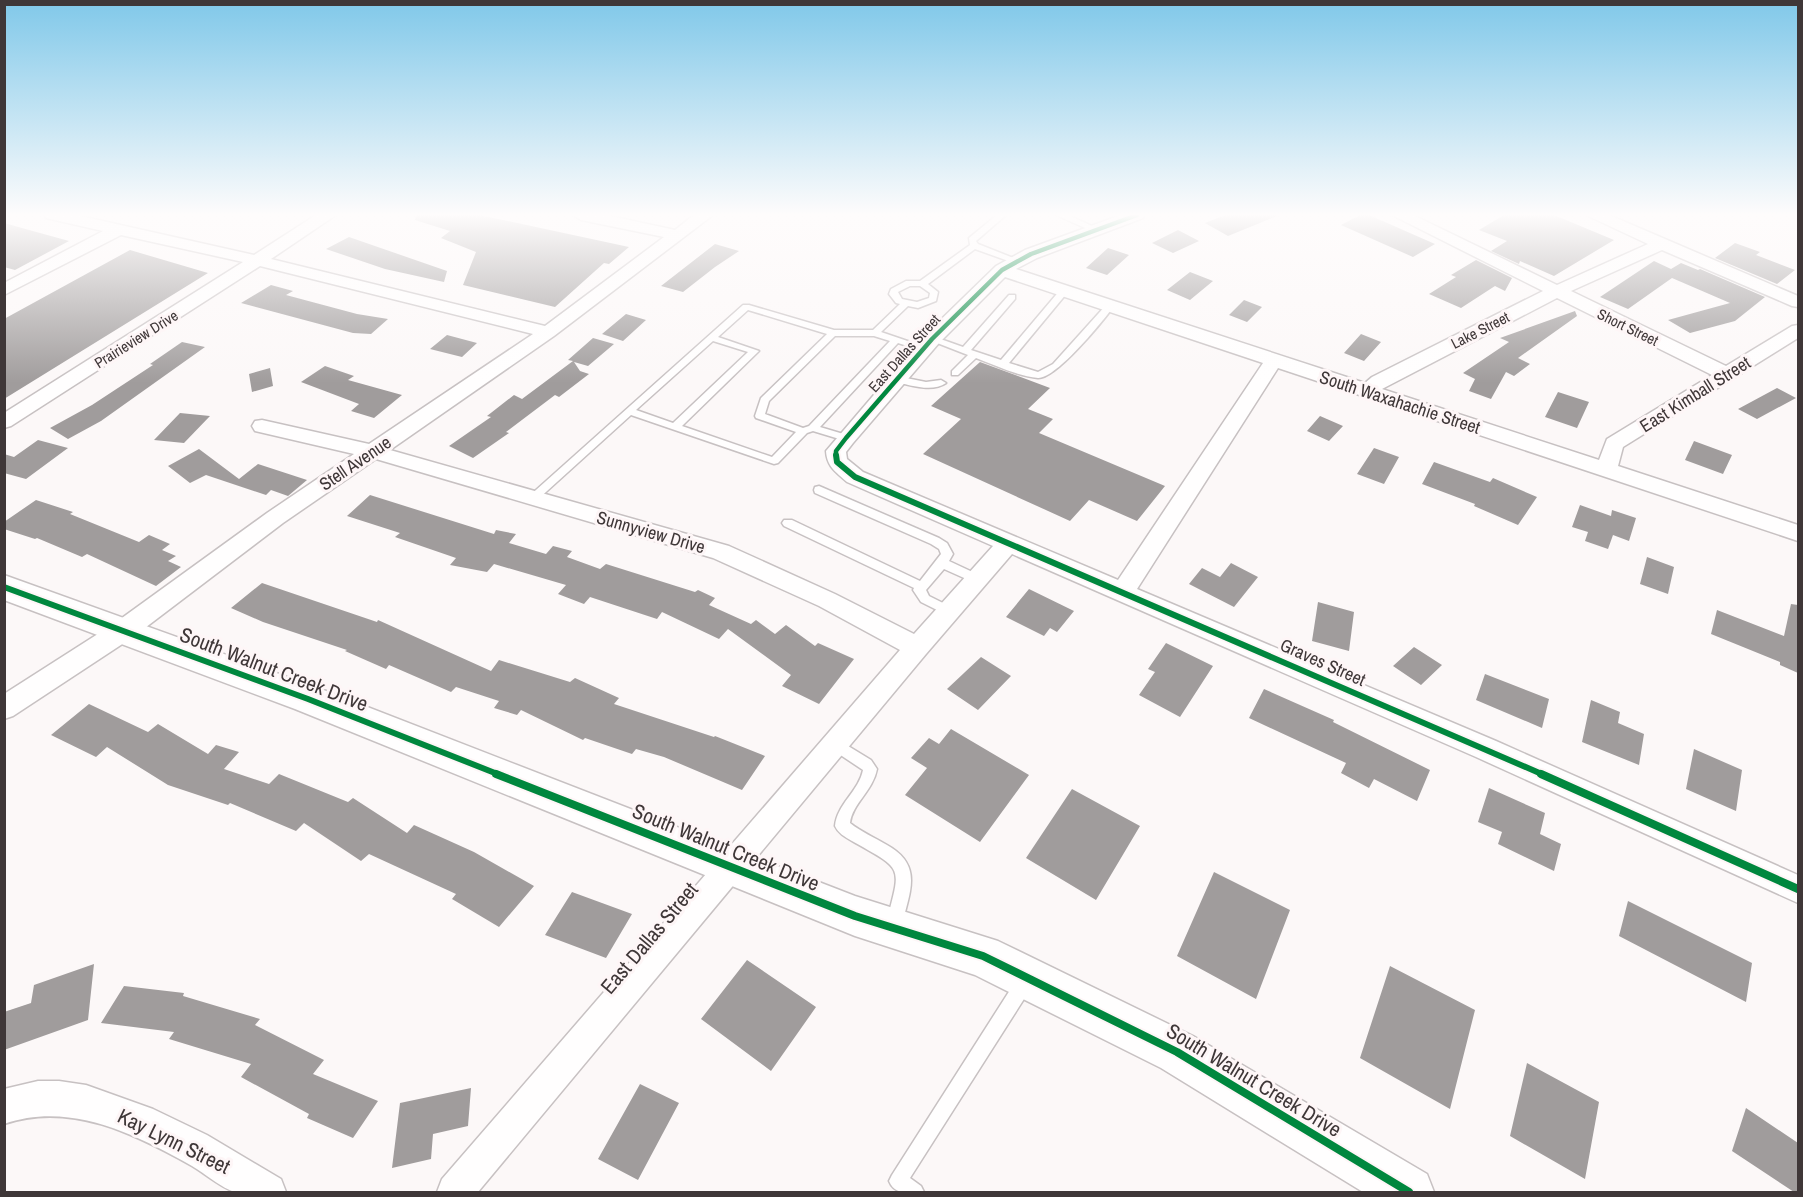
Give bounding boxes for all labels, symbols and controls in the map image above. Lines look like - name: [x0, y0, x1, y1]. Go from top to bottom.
- street label: Short Street: [1594, 303, 1663, 351]
- street label: Prairieview Drive: [90, 305, 182, 373]
- street label: Lake Street: [1447, 306, 1513, 354]
- street label: East Dallas Street: [863, 309, 945, 397]
- street label: East Kimball Street: [1635, 350, 1755, 438]
- street label: South Waxahachie Street: [1316, 364, 1484, 440]
- street label: Stell Avenue: [314, 430, 396, 496]
- street label: Sunnyview Drive: [594, 505, 708, 559]
- street label: South Walnut Creek Drive: [176, 620, 372, 718]
- street label: Graves Street: [1276, 632, 1370, 692]
- street label: South Walnut Creek Drive: [628, 796, 824, 898]
- street label: East Dallas Street: [594, 876, 705, 1000]
- street label: South Walnut Creek Drive: [1161, 1016, 1347, 1144]
- street label: Kay Lynn Street: [113, 1101, 235, 1181]

